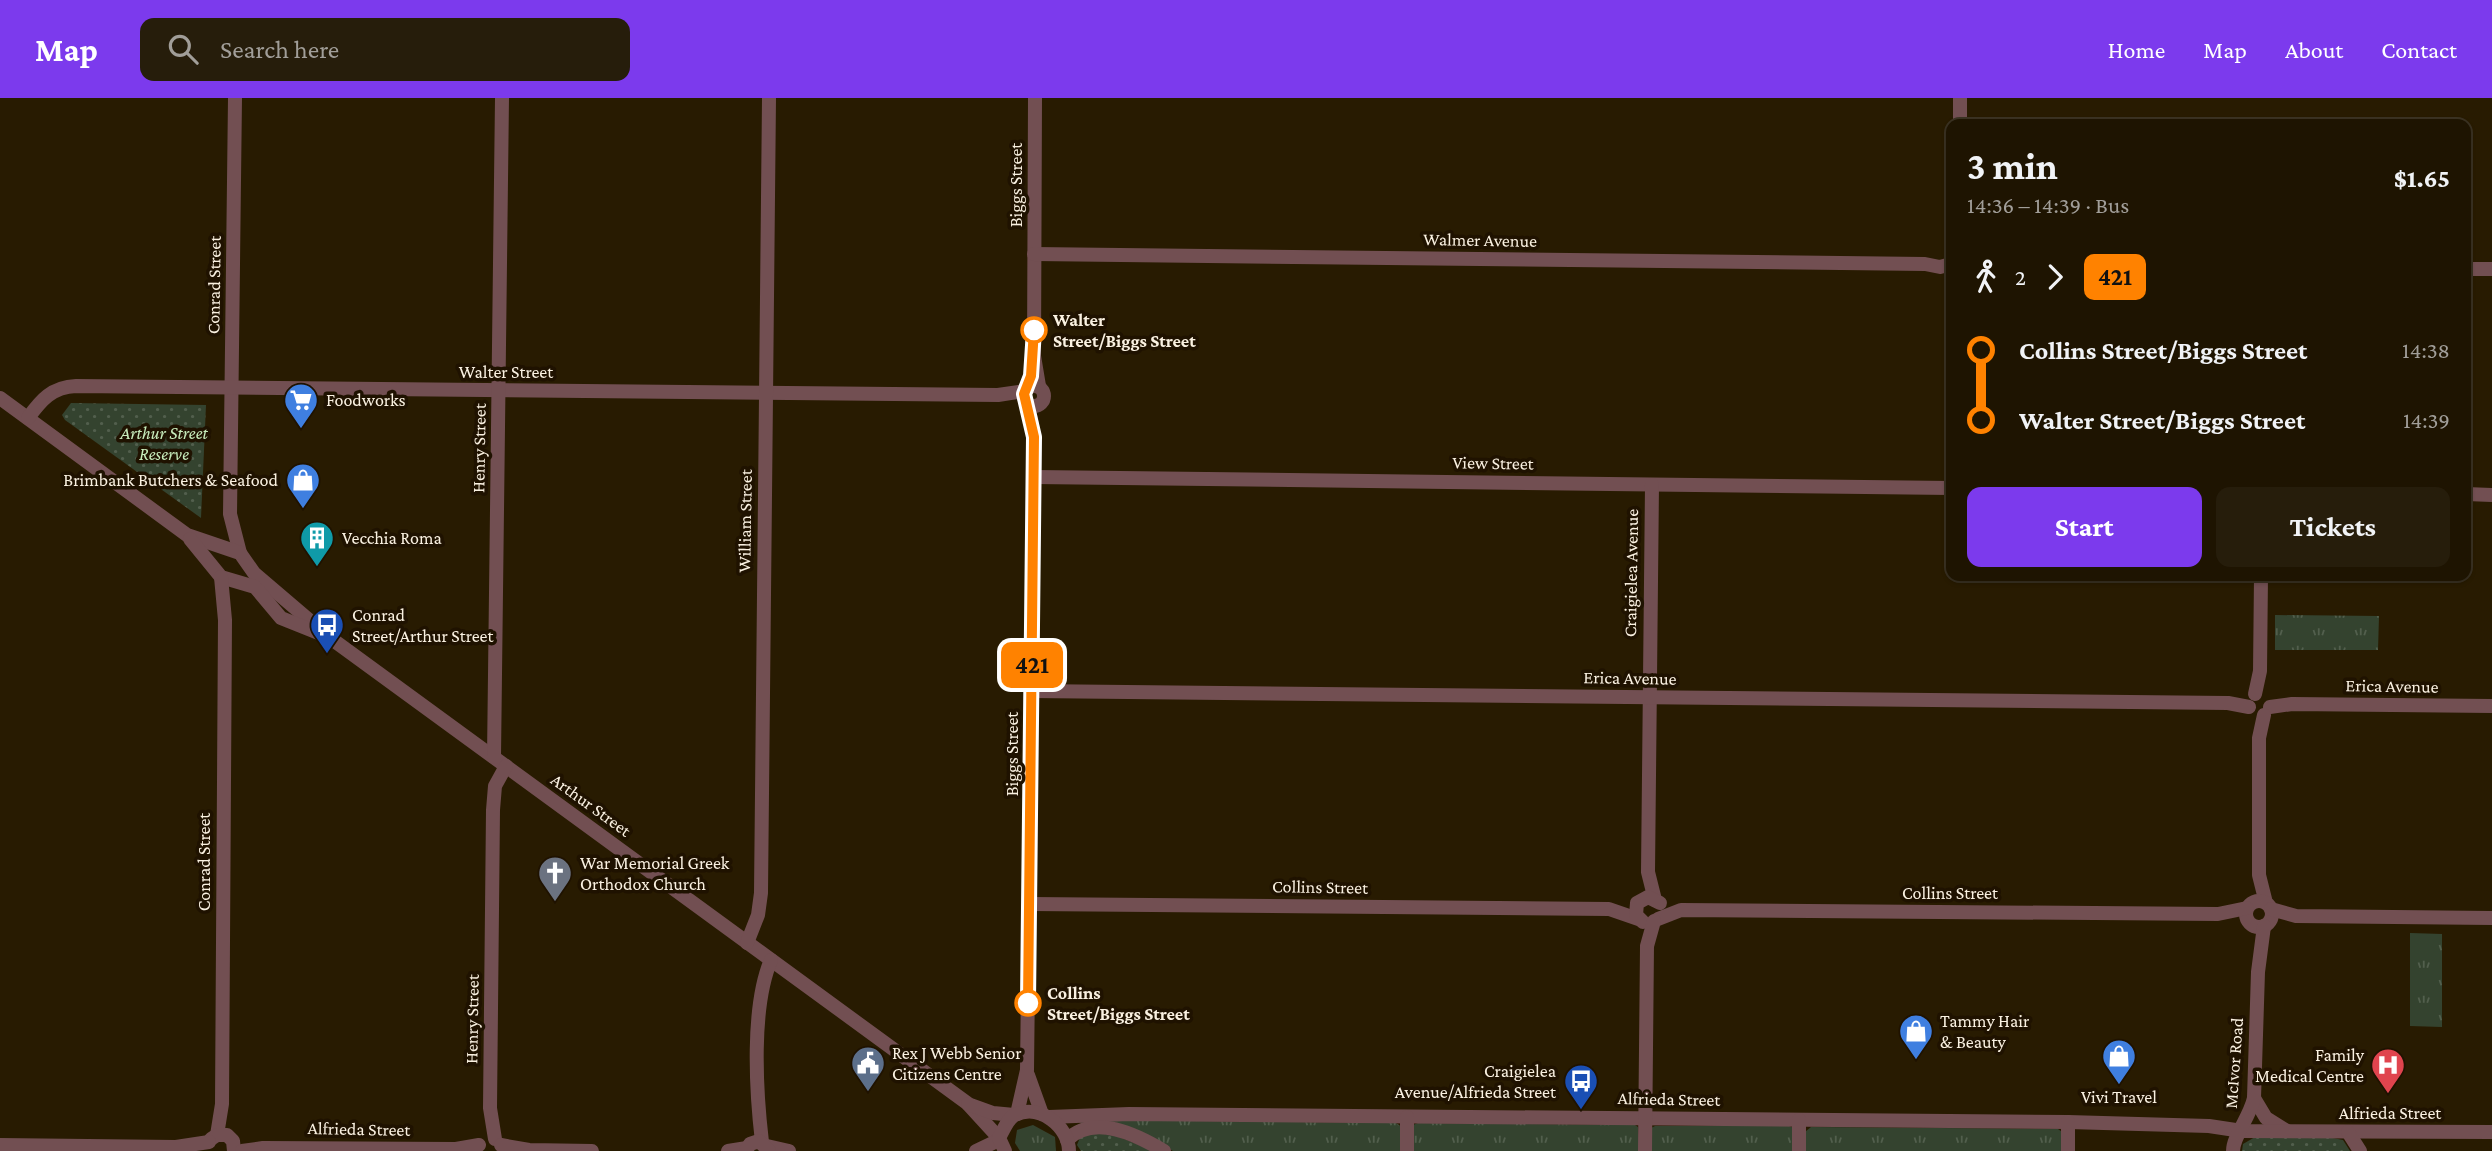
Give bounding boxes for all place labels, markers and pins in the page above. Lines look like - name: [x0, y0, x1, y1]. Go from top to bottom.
- place label: Walter Street/Biggs Street: [1052, 310, 1196, 351]
- marker: Walter Street/Biggs Street: [1021, 317, 1047, 343]
- supermarket icon: Foodworks: [282, 381, 320, 430]
- place label: Foodworks: [326, 390, 406, 410]
- shop icon: Brimbank Butchers & Seafood: [284, 461, 322, 510]
- place label: Brimbank Butchers & Seafood: [63, 470, 279, 490]
- building icon: Vecchia Roma: [298, 519, 336, 568]
- place label: Vecchia Roma: [342, 528, 442, 548]
- place label: Conrad Street/Arthur Street: [352, 605, 495, 646]
- bus stop icon: Conrad Street/Arthur Street: [308, 606, 346, 655]
- place label: War Memorial Greek Orthodox Church: [580, 853, 730, 894]
- church icon: War Memorial Greek Orthodox Church: [536, 854, 574, 903]
- place label: Collins Street/Biggs Street: [1047, 983, 1190, 1024]
- marker: Collins Street/Biggs Street: [1015, 990, 1041, 1016]
- place label: Tammy Hair & Beauty: [1940, 1011, 2030, 1052]
- shop icon: Tammy Hair & Beauty: [1897, 1012, 1935, 1061]
- shop icon: Vivi Travel: [2100, 1037, 2138, 1086]
- place label: Rex J Webb Senior Citizens Centre: [892, 1043, 1022, 1084]
- public building icon: Rex J Webb Senior Citizens Centre: [849, 1044, 887, 1093]
- place label: Family Medical Centre: [2255, 1045, 2365, 1086]
- hospital icon: Family Medical Centre: [2369, 1046, 2407, 1095]
- place label: Craigielea Avenue/Alfrieda Street: [1395, 1061, 1557, 1102]
- bus stop icon: Craigielea Avenue/Alfrieda Street: [1562, 1062, 1600, 1111]
- place label: Vivi Travel: [2081, 1087, 2157, 1107]

